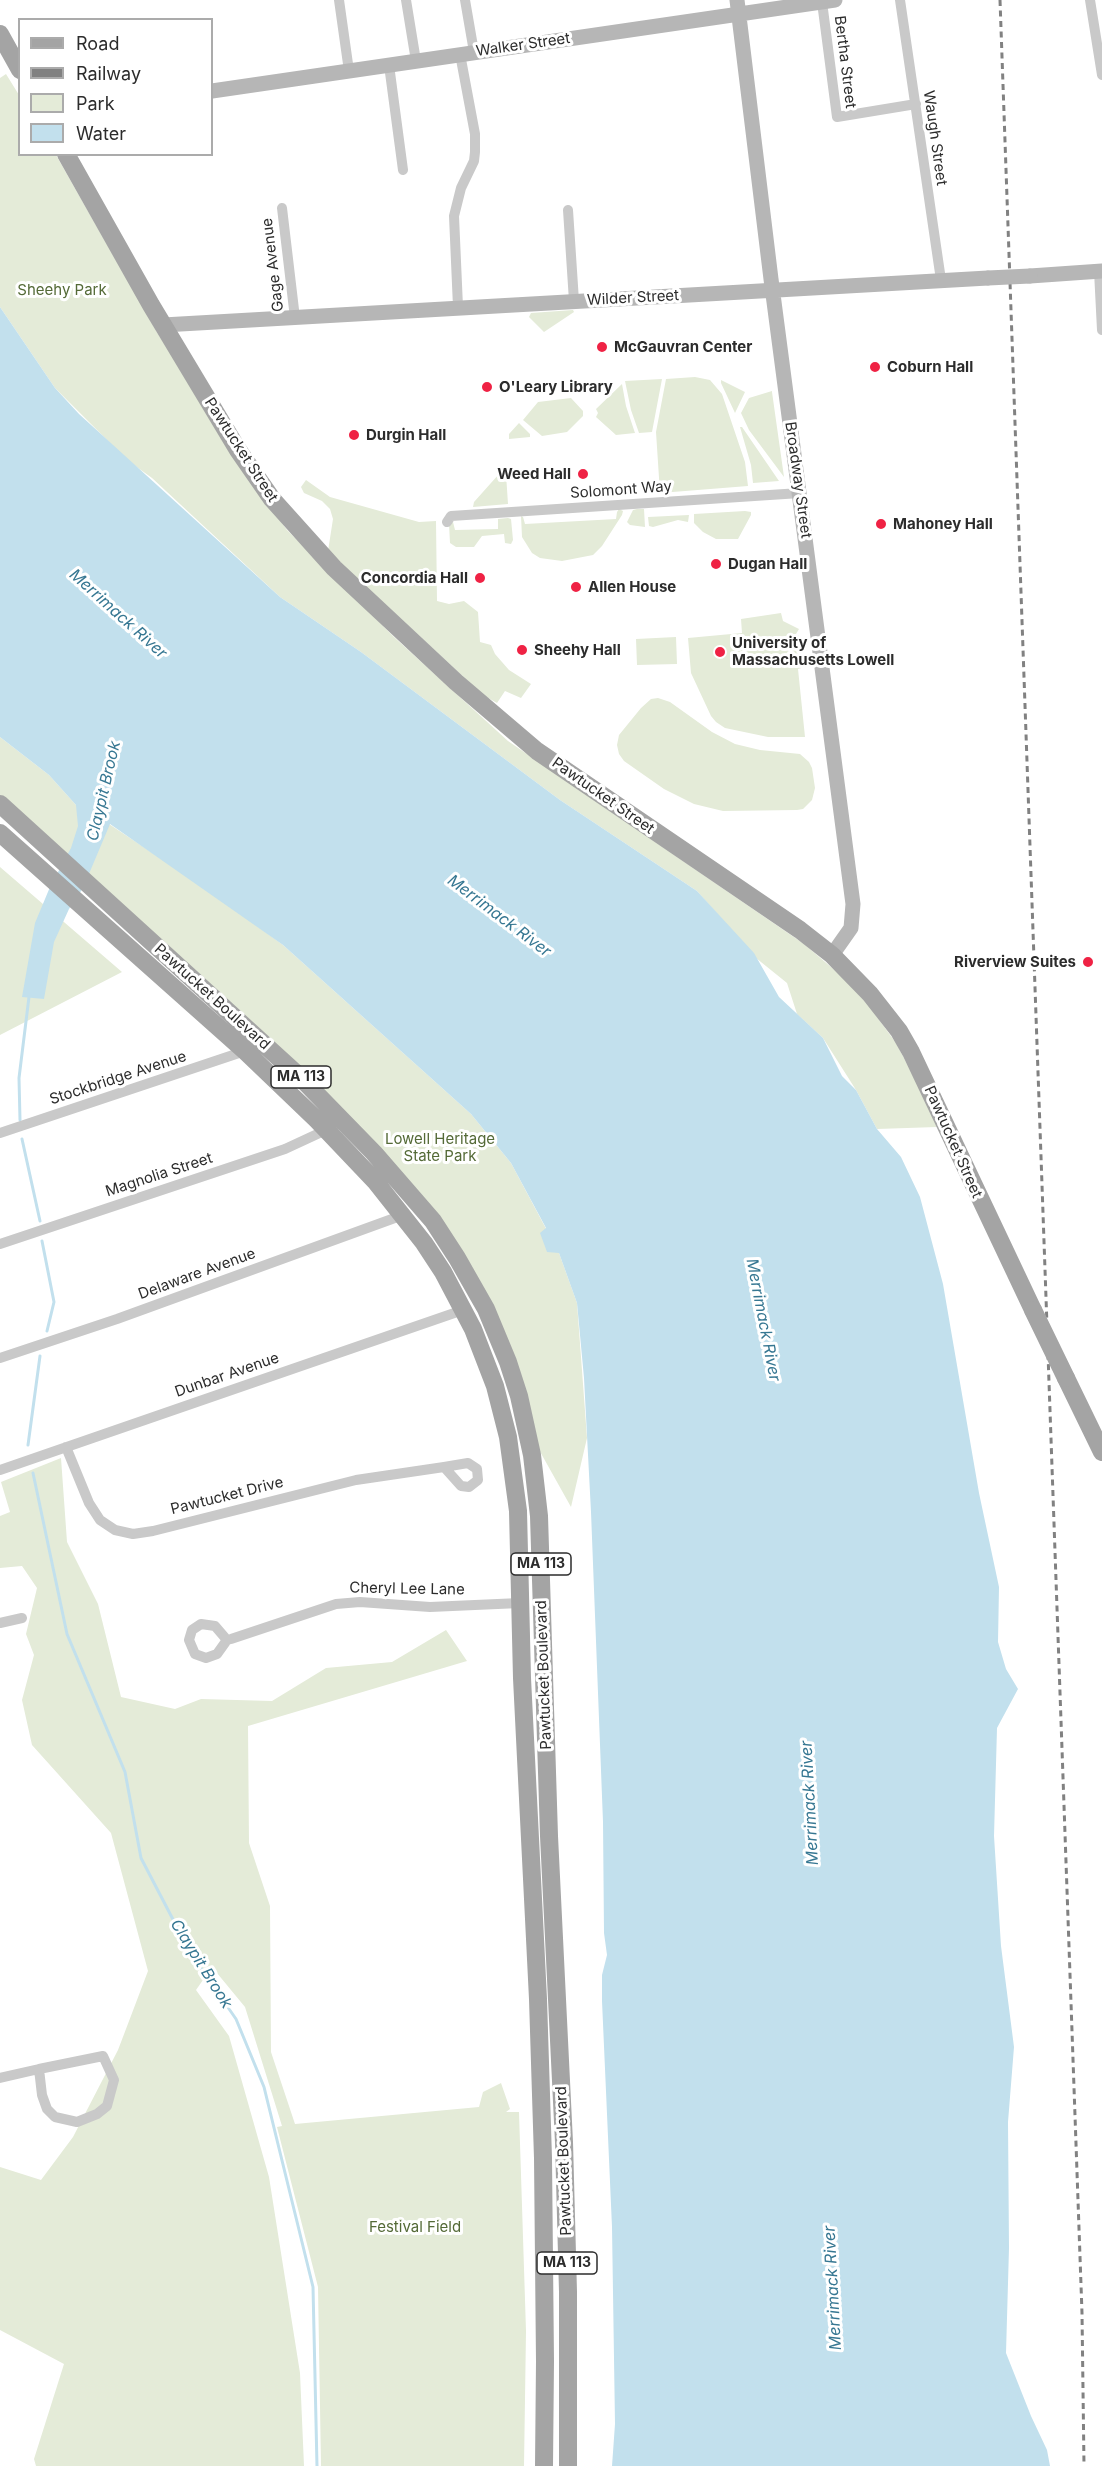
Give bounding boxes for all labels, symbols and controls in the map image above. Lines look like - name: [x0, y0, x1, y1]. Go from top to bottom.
- street label: Bertha Street: [830, 15, 860, 109]
- legend: [18, 18, 213, 156]
- street label: Walker Street: [475, 29, 571, 61]
- text: Road: [76, 33, 119, 54]
- text: Railway: [76, 63, 141, 84]
- street label: Waugh Street: [919, 89, 951, 187]
- text: Park: [76, 93, 115, 114]
- text: Water: [76, 123, 126, 144]
- street label: Gage Avenue: [258, 217, 288, 313]
- park label: Sheehy Park: [17, 281, 107, 299]
- street label: Wilder Street: [587, 287, 679, 309]
- place label: McGauvran Center: [614, 338, 752, 356]
- marker: McGauvran Center: [595, 340, 609, 354]
- place label: Coburn Hall: [887, 358, 973, 376]
- marker: Coburn Hall: [868, 360, 882, 374]
- place label: O'Leary Library: [499, 378, 613, 396]
- marker: O'Leary Library: [480, 380, 494, 394]
- street label: Pawtucket Street: [201, 394, 281, 506]
- street label: Broadway Street: [781, 421, 815, 539]
- place label: Durgin Hall: [366, 426, 446, 444]
- marker: Durgin Hall: [347, 428, 361, 442]
- place label: Weed Hall: [497, 465, 571, 483]
- marker: Weed Hall: [576, 467, 590, 481]
- street label: Solomont Way: [569, 477, 673, 503]
- place label: Mahoney Hall: [893, 515, 993, 533]
- marker: Mahoney Hall: [874, 517, 888, 531]
- place label: Dugan Hall: [728, 555, 807, 573]
- marker: Dugan Hall: [709, 557, 723, 571]
- water label: Merrimack River: [65, 565, 171, 663]
- place label: Concordia Hall: [361, 569, 468, 587]
- marker: Concordia Hall: [473, 571, 487, 585]
- place label: Allen House: [588, 578, 676, 596]
- marker: Allen House: [569, 580, 583, 594]
- place label: University of Massachusetts Lowell: [732, 634, 894, 669]
- place label: Sheehy Hall: [534, 641, 621, 659]
- marker: Sheehy Hall: [515, 643, 529, 657]
- marker: University of Massachusetts Lowell: [713, 645, 727, 659]
- water label: Claypit Brook: [83, 739, 125, 843]
- street label: Pawtucket Street: [548, 754, 658, 838]
- water label: Merrimack River: [444, 871, 554, 961]
- street label: Pawtucket Boulevard: [150, 940, 274, 1054]
- place label: Riverview Suites: [954, 953, 1076, 971]
- marker: Riverview Suites: [1081, 955, 1095, 969]
- street label: Stockbridge Avenue: [47, 1047, 189, 1109]
- road number: MA 113: [271, 1066, 331, 1088]
- street label: Pawtucket Street: [920, 1083, 986, 1201]
- park label: Lowell Heritage State Park: [385, 1130, 495, 1165]
- street label: Magnolia Street: [103, 1149, 215, 1201]
- street label: Delaware Avenue: [136, 1244, 258, 1304]
- water label: Merrimack River: [742, 1257, 784, 1383]
- street label: Dunbar Avenue: [173, 1349, 281, 1401]
- street label: Pawtucket Drive: [169, 1473, 285, 1519]
- road number: MA 113: [511, 1553, 571, 1575]
- street label: Cheryl Lee Lane: [349, 1579, 465, 1599]
- street label: Pawtucket Boulevard: [532, 1600, 556, 1750]
- water label: Merrimack River: [797, 1740, 823, 1866]
- water label: Claypit Brook: [166, 1916, 236, 2012]
- street label: Pawtucket Boulevard: [552, 2086, 576, 2236]
- park label: Festival Field: [369, 2218, 461, 2236]
- water label: Merrimack River: [820, 2225, 846, 2351]
- road number: MA 113: [537, 2252, 597, 2274]

